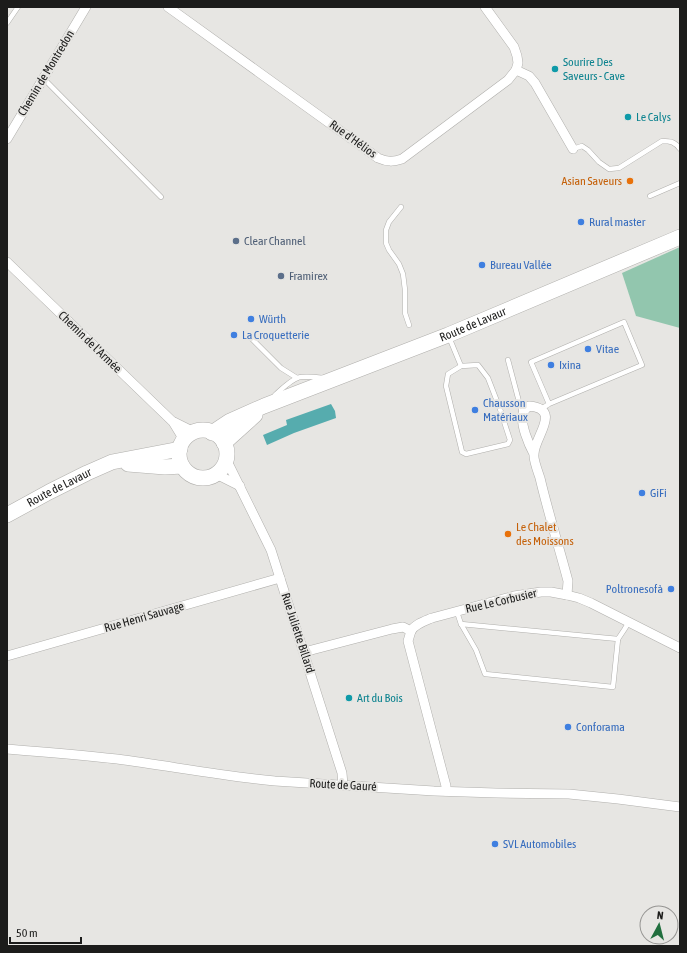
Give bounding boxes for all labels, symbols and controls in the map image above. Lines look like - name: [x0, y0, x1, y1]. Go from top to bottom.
- street label: Chemin de Montredon: [15, 28, 77, 118]
- place label: Sourire Des Saveurs - Cave: [563, 55, 625, 83]
- marker: Sourire Des Saveurs - Cave: [550, 64, 560, 74]
- place label: Le Calys: [636, 110, 671, 124]
- marker: Le Calys: [623, 112, 633, 122]
- street label: Rue d'Hélios: [327, 117, 379, 161]
- place label: Asian Saveurs: [562, 174, 622, 188]
- marker: Asian Saveurs: [625, 176, 635, 186]
- place label: Rural master: [589, 215, 646, 229]
- marker: Rural master: [576, 217, 586, 227]
- place label: Clear Channel: [244, 234, 307, 248]
- marker: Clear Channel: [231, 236, 241, 246]
- place label: Bureau Vallée: [490, 258, 552, 272]
- marker: Bureau Vallée: [477, 260, 487, 270]
- place label: Framirex: [289, 269, 328, 283]
- marker: Framirex: [276, 271, 286, 281]
- street label: Route de Lavaur: [438, 304, 509, 345]
- street label: Chemin de l'Armée: [56, 308, 124, 376]
- place label: Würth: [259, 312, 286, 326]
- marker: Würth: [246, 314, 256, 324]
- place label: La Croquetterie: [242, 328, 309, 342]
- marker: La Croquetterie: [229, 330, 239, 340]
- place label: Vitae: [596, 342, 619, 356]
- marker: Vitae: [583, 344, 593, 354]
- place label: Ixina: [559, 358, 581, 372]
- marker: Ixina: [546, 360, 556, 370]
- place label: Chausson Matériaux: [483, 396, 528, 424]
- marker: Chausson Matériaux: [470, 405, 480, 415]
- street label: Route de Lavaur: [24, 465, 94, 510]
- place label: GiFi: [650, 486, 667, 500]
- marker: GiFi: [637, 488, 647, 498]
- place label: Le Chalet des Moissons: [516, 520, 574, 548]
- marker: Le Chalet des Moissons: [503, 529, 513, 539]
- place label: Poltronesofà: [606, 582, 663, 596]
- marker: Poltronesofà: [666, 584, 676, 594]
- street label: Rue Le Corbusier: [464, 586, 538, 616]
- street label: Rue Juliette Billard: [278, 591, 318, 675]
- street label: Rue Henri Sauvage: [103, 599, 185, 635]
- place label: Art du Bois: [357, 691, 403, 705]
- marker: Art du Bois: [344, 693, 354, 703]
- place label: Conforama: [576, 720, 625, 734]
- marker: Conforama: [563, 722, 573, 732]
- street label: Route de Gauré: [309, 776, 377, 794]
- place label: SVL Automobiles: [503, 837, 576, 851]
- marker: SVL Automobiles: [490, 839, 500, 849]
- north arrow: [639, 905, 679, 945]
- text: N: [656, 909, 664, 921]
- scale bar: [10, 919, 81, 945]
- text: 50 m: [16, 926, 38, 940]

